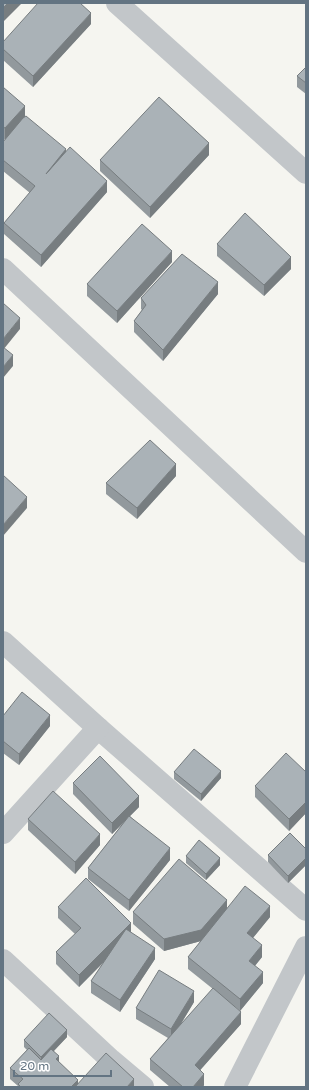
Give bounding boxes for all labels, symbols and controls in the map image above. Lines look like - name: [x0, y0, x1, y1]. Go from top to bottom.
- scale bar: [14, 1052, 111, 1078]
- text: 20 m: [20, 1059, 49, 1073]

